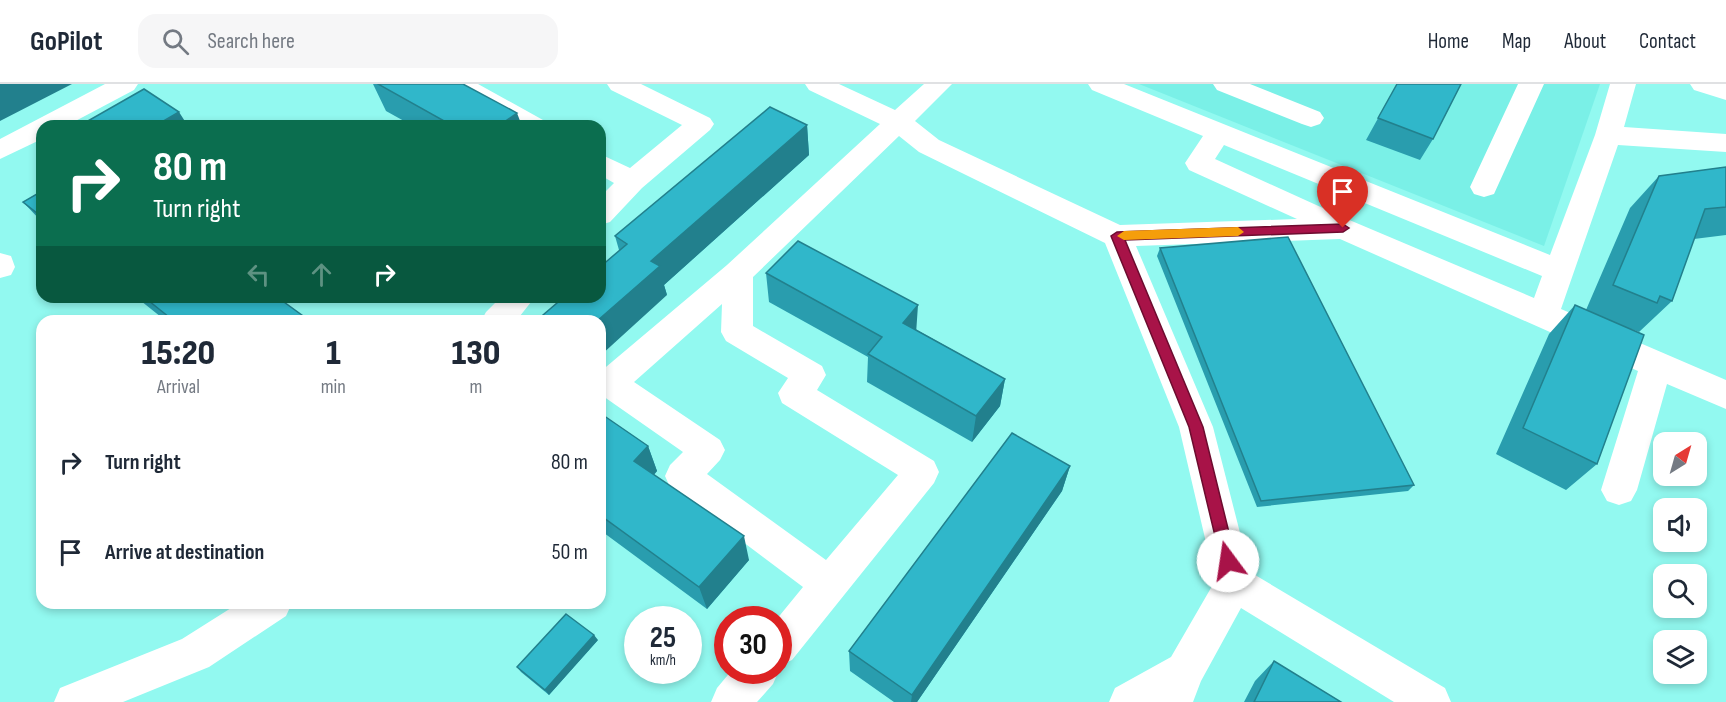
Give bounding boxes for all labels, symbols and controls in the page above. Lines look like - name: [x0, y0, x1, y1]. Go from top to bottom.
- search box: [138, 14, 558, 68]
- text: GoPilot: [30, 25, 102, 58]
- icon: search: [159, 25, 192, 58]
- text: Search here: [207, 28, 295, 55]
- text: Home: [1428, 29, 1469, 54]
- text: Map: [1502, 29, 1531, 54]
- text: About: [1564, 29, 1606, 54]
- text: Contact: [1639, 29, 1696, 54]
- text: 80 m: [153, 142, 227, 193]
- icon: right: [54, 144, 132, 222]
- pin: [1317, 166, 1368, 228]
- icon: arrive: [1326, 175, 1359, 208]
- text: Turn right: [153, 193, 240, 225]
- icon: left: [242, 258, 275, 291]
- icon: ahead: [305, 258, 338, 291]
- icon: right: [368, 258, 401, 291]
- text: 15:20: [142, 332, 215, 375]
- text: 1: [326, 332, 341, 375]
- text: 130: [451, 332, 500, 375]
- text: Arrival: [157, 375, 200, 399]
- text: min: [321, 375, 346, 399]
- text: m: [470, 375, 482, 399]
- north arrow: [1653, 432, 1707, 486]
- map controls: [1653, 432, 1707, 684]
- icon: right: [54, 446, 87, 479]
- text: Turn right: [105, 449, 181, 476]
- text: 80 m: [551, 449, 588, 476]
- button: sound: [1653, 498, 1707, 552]
- position arrow: [1196, 529, 1260, 593]
- icon: arrive: [54, 536, 87, 569]
- text: Arrive at destination: [105, 539, 264, 566]
- text: 50 m: [552, 539, 588, 566]
- button: search: [1653, 564, 1707, 618]
- speed limit sign: 30: [714, 606, 792, 684]
- text: 25: [650, 620, 676, 656]
- button: layers: [1653, 630, 1707, 684]
- text: km/h: [650, 651, 676, 670]

